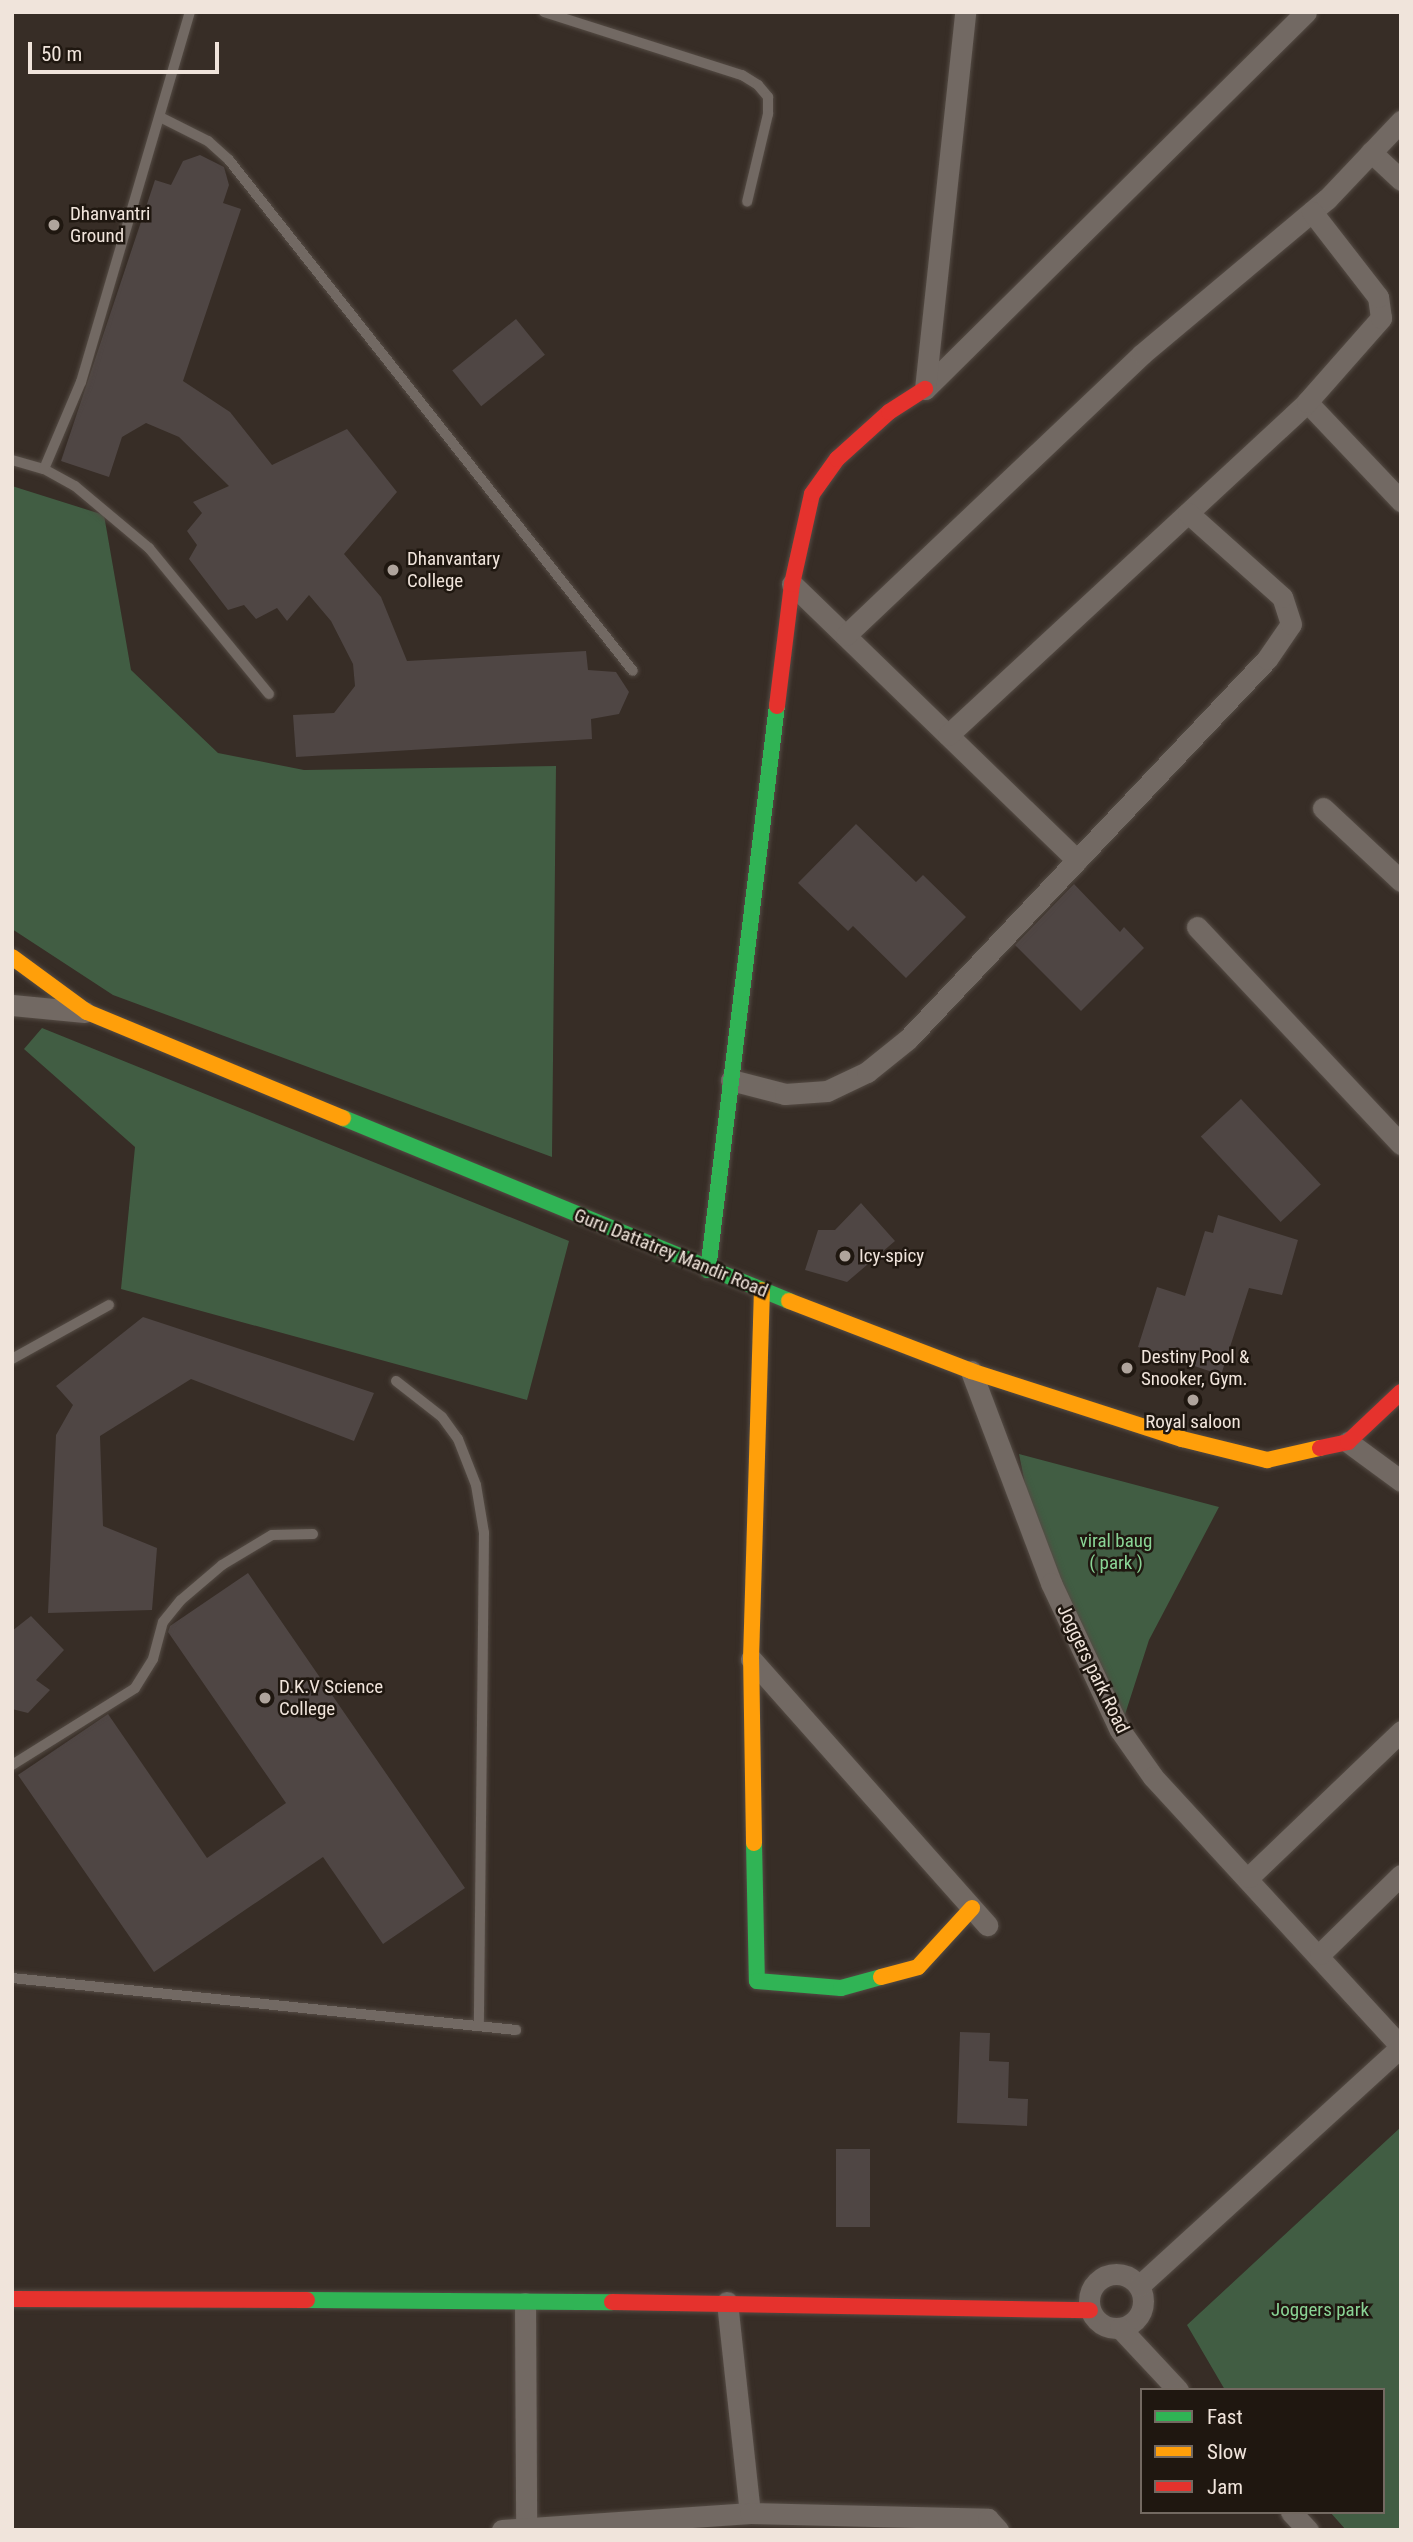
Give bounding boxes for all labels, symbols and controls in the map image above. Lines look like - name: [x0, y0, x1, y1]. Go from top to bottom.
- scale bar: [32, 28, 222, 72]
- text: 50 m: [41, 42, 82, 66]
- place label: Dhanvantri Ground: [70, 203, 150, 247]
- marker: Dhanvantri Ground: [44, 215, 64, 235]
- place label: Dhanvantary College: [407, 548, 500, 592]
- marker: Dhanvantary College: [385, 562, 401, 578]
- street label: Guru Dattatrey Mandir Road: [571, 1204, 771, 1302]
- place label: Icy-spicy: [859, 1245, 924, 1267]
- marker: Icy-spicy: [837, 1248, 853, 1264]
- place label: Destiny Pool & Snooker, Gym.: [1141, 1346, 1249, 1390]
- marker: Destiny Pool & Snooker, Gym.: [1119, 1360, 1135, 1376]
- marker: Royal saloon: [1185, 1392, 1201, 1408]
- place label: Royal saloon: [1145, 1411, 1241, 1433]
- park label: viral baug ( park ): [1080, 1530, 1152, 1574]
- street label: Joggers park Road: [1052, 1601, 1134, 1737]
- place label: D.K.V Science College: [279, 1676, 383, 1720]
- marker: D.K.V Science College: [257, 1690, 273, 1706]
- park label: Joggers park: [1271, 2299, 1369, 2321]
- legend: [1140, 2388, 1385, 2514]
- text: Fast: [1207, 2405, 1243, 2429]
- text: Slow: [1207, 2440, 1247, 2464]
- text: Jam: [1207, 2475, 1243, 2499]

